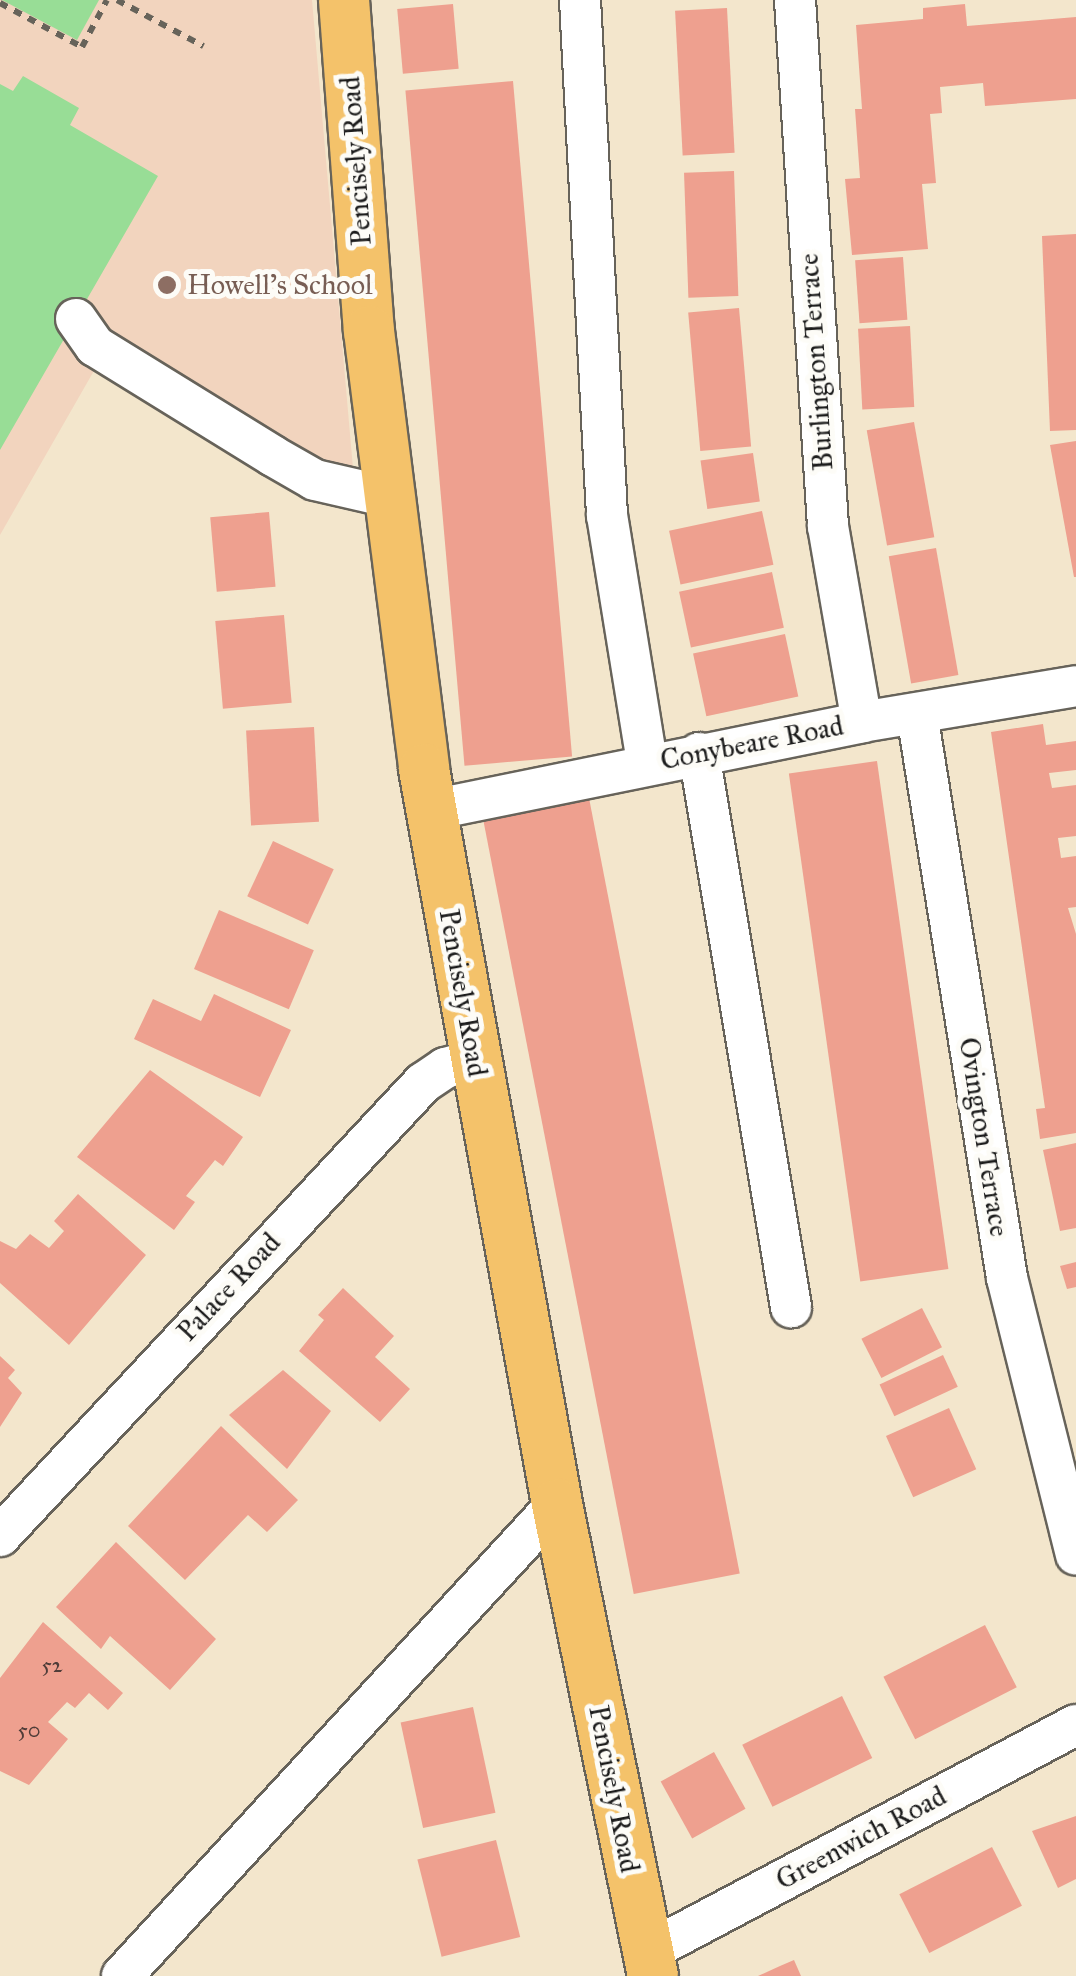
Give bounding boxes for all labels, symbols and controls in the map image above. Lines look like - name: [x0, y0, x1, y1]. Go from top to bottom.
- street label: Pencisely Road: [333, 75, 379, 247]
- street label: Burlington Terrace: [792, 252, 840, 472]
- place label: Howell's School: [187, 268, 372, 302]
- marker: Howell's School: [156, 274, 178, 296]
- street label: Conybeare Road: [658, 709, 846, 777]
- street label: Pencisely Road: [432, 907, 494, 1079]
- street label: Ovington Terrace: [952, 1035, 1016, 1239]
- street label: Palace Road: [170, 1226, 288, 1348]
- house number: 52: [41, 1652, 63, 1678]
- street label: Pencisely Road: [581, 1703, 647, 1875]
- house number: 50: [17, 1717, 41, 1743]
- street label: Greenwich Road: [770, 1779, 952, 1897]

